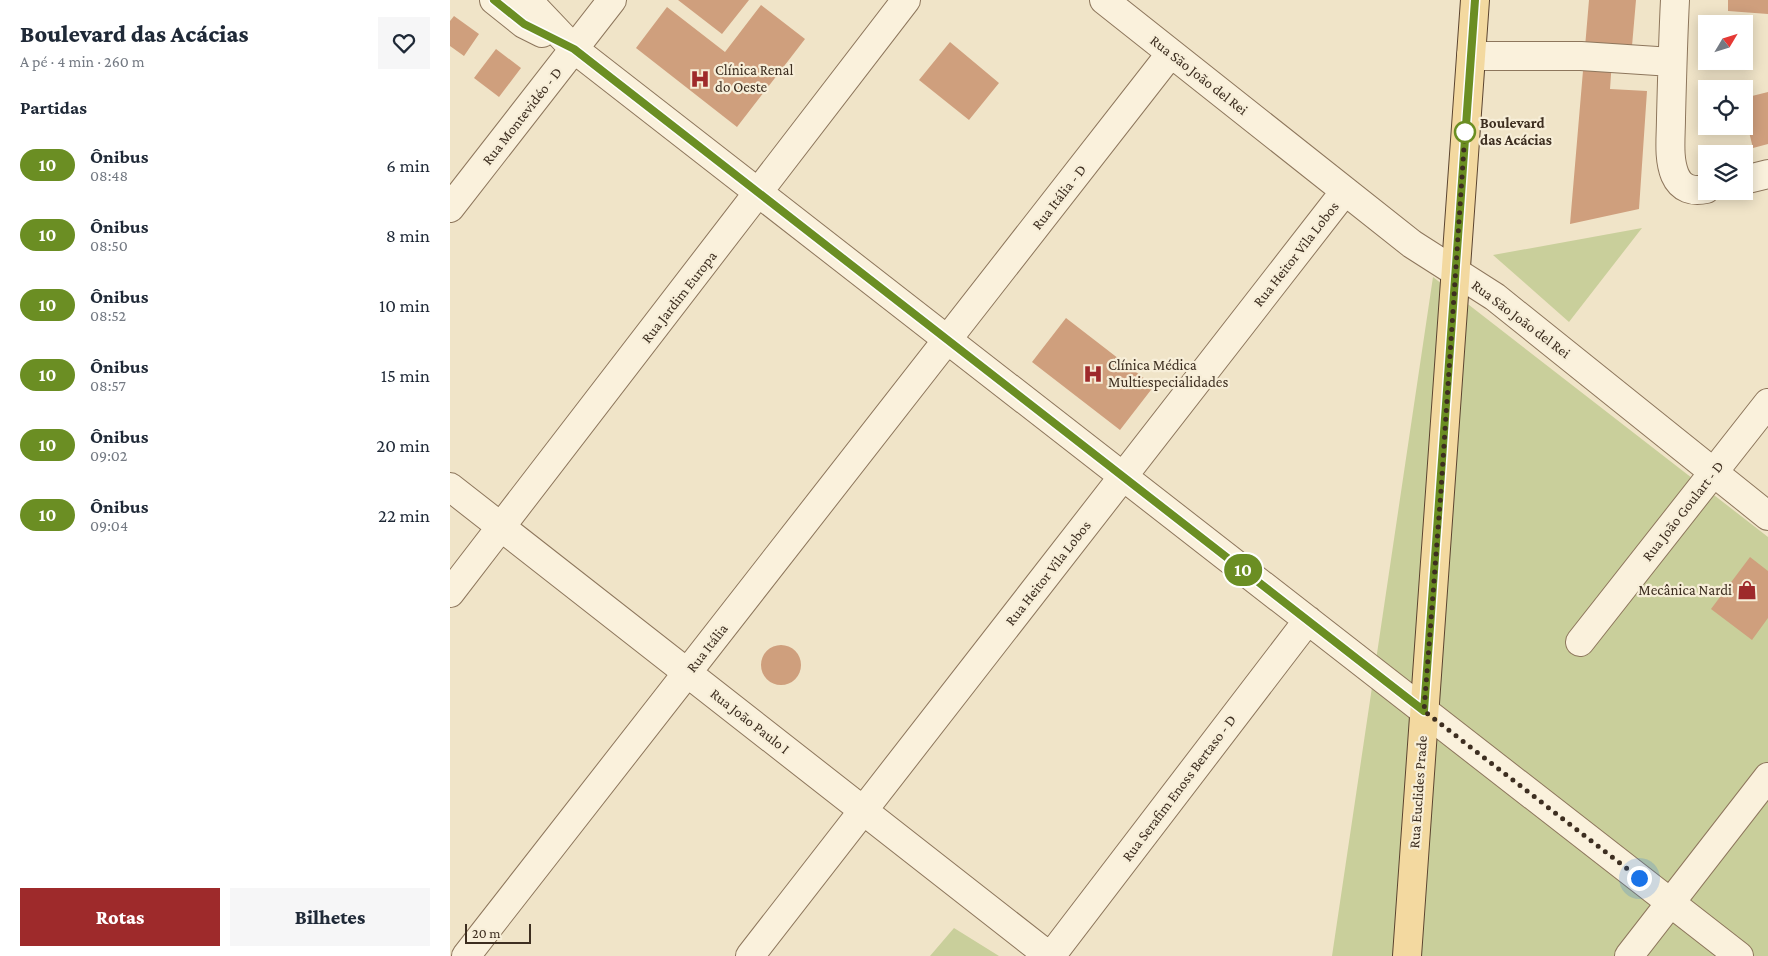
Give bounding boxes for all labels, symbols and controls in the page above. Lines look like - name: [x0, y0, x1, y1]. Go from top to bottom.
- north arrow: [1698, 15, 1752, 70]
- map controls: [1698, 15, 1753, 200]
- button: heart: [378, 17, 430, 69]
- text: Boulevard das Acácias: [20, 20, 248, 47]
- street label: Rua São João del Rei: [1147, 32, 1251, 119]
- text: A pé · 4 min · 260 m: [20, 53, 145, 70]
- place label: Clínica Renal do Oeste: [715, 62, 793, 95]
- street label: Rua Montevidéo - D: [479, 64, 565, 168]
- hospital icon: Clínica Renal do Oeste: [689, 68, 711, 90]
- button: locate: [1698, 80, 1753, 135]
- text: Partidas: [20, 97, 87, 118]
- place label: Boulevard das Acácias: [1480, 115, 1552, 148]
- marker: Boulevard das Acácias: [1454, 121, 1476, 143]
- button: layers: [1698, 145, 1753, 200]
- text: Ônibus: [90, 146, 148, 167]
- text: 10: [39, 155, 56, 175]
- text: 6 min: [386, 155, 430, 176]
- street label: Rua Itália - D: [1029, 161, 1089, 233]
- text: 08:48: [90, 167, 128, 184]
- street label: Rua Heitor Vila Lobos: [1250, 198, 1342, 310]
- text: Ônibus: [90, 216, 148, 237]
- text: 10: [39, 225, 56, 245]
- text: 8 min: [386, 225, 430, 246]
- text: 08:50: [90, 237, 128, 254]
- street label: Rua Jardim Europa: [638, 248, 721, 347]
- street label: Rua São João del Rei: [1468, 277, 1573, 362]
- text: Ônibus: [90, 286, 148, 307]
- text: 10: [39, 295, 56, 315]
- text: 10 min: [379, 295, 430, 316]
- text: 08:52: [90, 307, 126, 324]
- text: Ônibus: [90, 356, 148, 377]
- place label: Clínica Médica Multiespecialidades: [1108, 357, 1228, 391]
- hospital icon: Clínica Médica Multiespecialidades: [1082, 363, 1104, 385]
- text: 10: [39, 365, 56, 385]
- text: 15 min: [381, 365, 430, 386]
- text: 08:57: [90, 377, 126, 394]
- text: Ônibus: [90, 426, 148, 447]
- text: 10: [39, 435, 56, 455]
- text: 20 min: [376, 435, 430, 456]
- text: 09:02: [90, 447, 127, 464]
- street label: Rua João Goulart - D: [1639, 458, 1728, 565]
- text: Ônibus: [90, 496, 148, 517]
- text: 10: [39, 505, 56, 525]
- text: 22 min: [378, 505, 430, 526]
- text: 09:04: [90, 517, 128, 534]
- street label: Rua Heitor Vila Lobos: [1002, 517, 1094, 629]
- line badge: 10: [1220, 554, 1266, 586]
- text: 10: [1234, 560, 1252, 580]
- shop icon: Mecânica Nardi: [1736, 579, 1758, 601]
- place label: Mecânica Nardi: [1638, 582, 1732, 598]
- street label: Rua Itália: [683, 621, 731, 675]
- street label: Rua João Paulo I: [707, 685, 793, 758]
- street label: Rua Serafim Enoss Bertaso - D: [1119, 712, 1239, 864]
- street label: Rua Euclides Prade: [1406, 735, 1430, 849]
- your location: [1627, 866, 1652, 891]
- button: Rotas: [20, 888, 220, 946]
- button: Bilhetes: [230, 888, 430, 946]
- scale bar: [465, 921, 531, 944]
- text: 20 m: [472, 925, 500, 941]

